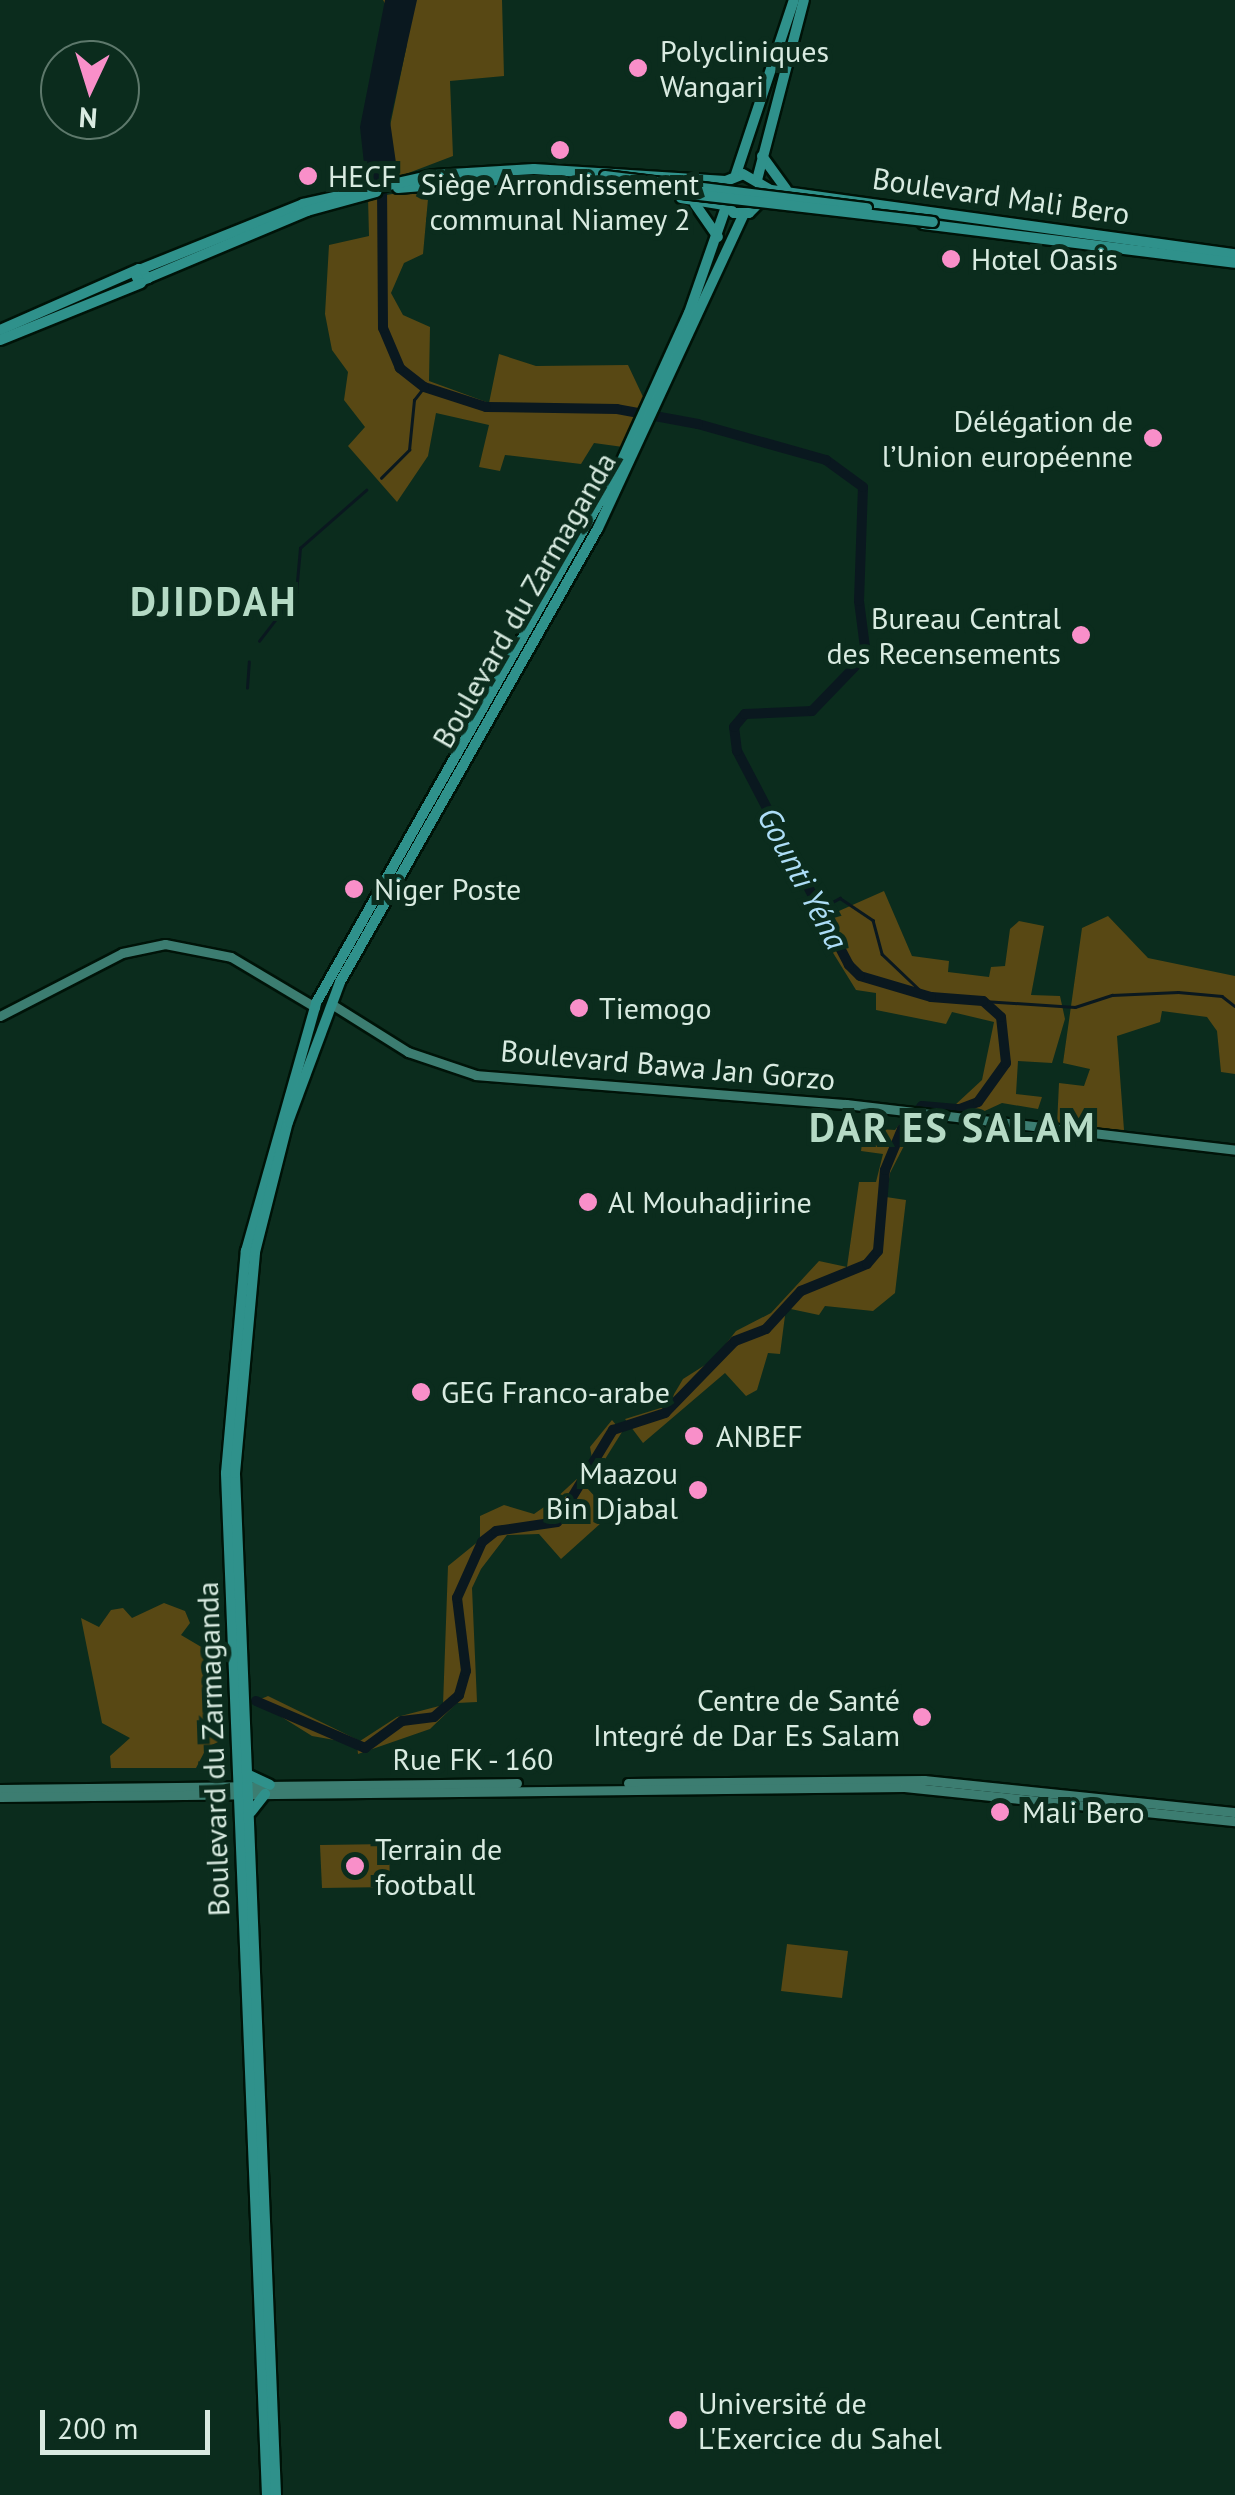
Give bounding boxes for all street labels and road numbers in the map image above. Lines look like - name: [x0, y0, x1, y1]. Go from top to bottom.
- street label: Boulevard Mali Bero: [870, 160, 1132, 232]
- street label: Boulevard du Zarmaganda: [425, 446, 623, 754]
- street label: Boulevard Bawa Jan Gorzo: [499, 1032, 837, 1098]
- street label: Boulevard du Zarmaganda: [189, 1581, 237, 1917]
- street label: Rue FK - 160: [390, 1741, 556, 1777]

